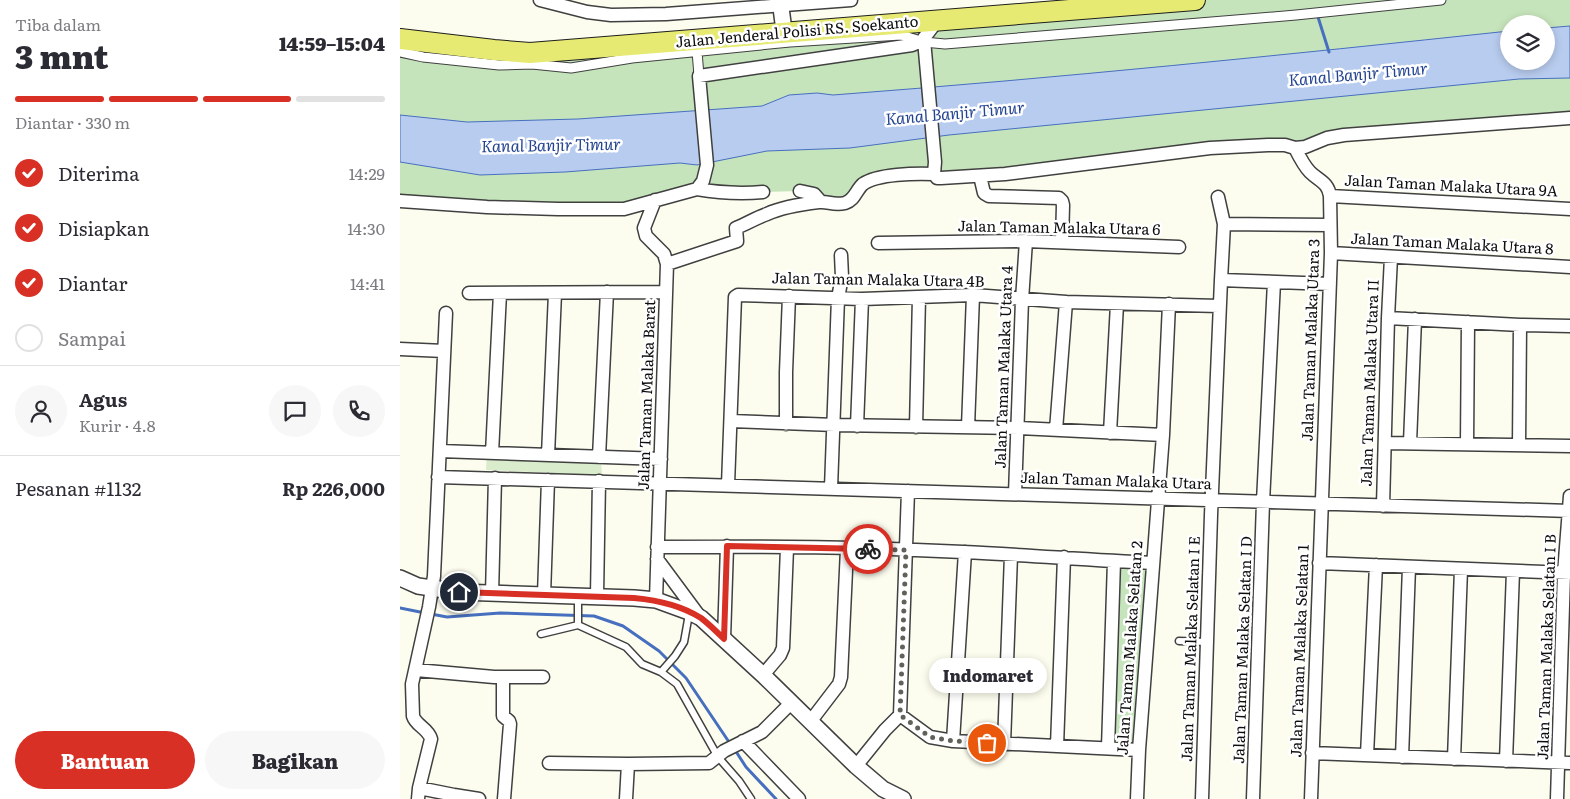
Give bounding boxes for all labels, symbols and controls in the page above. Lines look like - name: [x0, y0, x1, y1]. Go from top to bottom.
- street label: Jalan Jenderal Polisi RS. Soekanto: [675, 8, 919, 53]
- text: Tiba dalam: [15, 12, 101, 36]
- map controls: [1500, 15, 1555, 70]
- button: layers: [1500, 15, 1555, 70]
- text: 14:59–15:04: [279, 29, 385, 57]
- text: 3 mnt: [15, 31, 108, 79]
- water label: Kanal Banjir Timur: [1287, 55, 1429, 91]
- water label: Kanal Banjir Timur: [884, 94, 1026, 130]
- text: Diantar · 330 m: [15, 110, 130, 134]
- water label: Kanal Banjir Timur: [481, 131, 621, 157]
- icon: check: [15, 159, 43, 187]
- text: Diterima: [58, 159, 140, 187]
- text: 14:29: [349, 161, 385, 185]
- street label: Jalan Taman Malaka Utara 9A: [1344, 167, 1558, 202]
- street label: Jalan Taman Malaka Utara 6: [957, 213, 1161, 240]
- icon: check: [15, 214, 43, 242]
- text: Disiapkan: [58, 214, 149, 242]
- text: 14:30: [347, 216, 385, 240]
- street label: Jalan Taman Malaka Utara 8: [1350, 226, 1554, 259]
- street label: Jalan Taman Malaka Utara 3: [1294, 238, 1325, 442]
- street label: Jalan Taman Malaka Utara 4B: [771, 265, 985, 292]
- street label: Jalan Taman Malaka Utara 4: [987, 265, 1018, 469]
- icon: check: [15, 269, 43, 297]
- text: Diantar: [58, 269, 127, 297]
- text: 14:41: [350, 271, 385, 295]
- street label: Jalan Taman Malaka Utara II: [1353, 279, 1384, 487]
- street label: Jalan Taman Malaka Barat: [631, 300, 660, 490]
- text: Sampai: [58, 324, 126, 352]
- button: person: [15, 385, 67, 437]
- text: Agus: [79, 385, 127, 413]
- button: chat: [269, 385, 321, 437]
- button: phone: [333, 385, 385, 437]
- text: Kurir · 4.8: [79, 413, 156, 437]
- street label: Jalan Taman Malaka Utara: [1020, 465, 1213, 494]
- text: Pesanan #1132: [15, 474, 141, 502]
- text: Rp 226,000: [282, 474, 385, 502]
- courier: [843, 524, 893, 574]
- street label: Jalan Taman Malaka Selatan I B: [1530, 533, 1561, 760]
- icon: bike: [854, 535, 882, 563]
- street label: Jalan Taman Malaka Selatan I E: [1174, 536, 1205, 762]
- street label: Jalan Taman Malaka Selatan I D: [1226, 536, 1257, 764]
- street label: Jalan Taman Malaka Selatan 2: [1110, 540, 1147, 756]
- street label: Jalan Taman Malaka Selatan 1: [1283, 544, 1314, 758]
- pin: [438, 571, 480, 613]
- icon: home: [445, 578, 473, 606]
- callout: Indomaret: [928, 658, 1046, 693]
- text: Indomaret: [943, 663, 1033, 687]
- pin: [966, 722, 1008, 764]
- icon: bag: [973, 729, 1001, 757]
- button: Bantuan: [15, 731, 195, 789]
- button: Bagikan: [205, 731, 385, 789]

